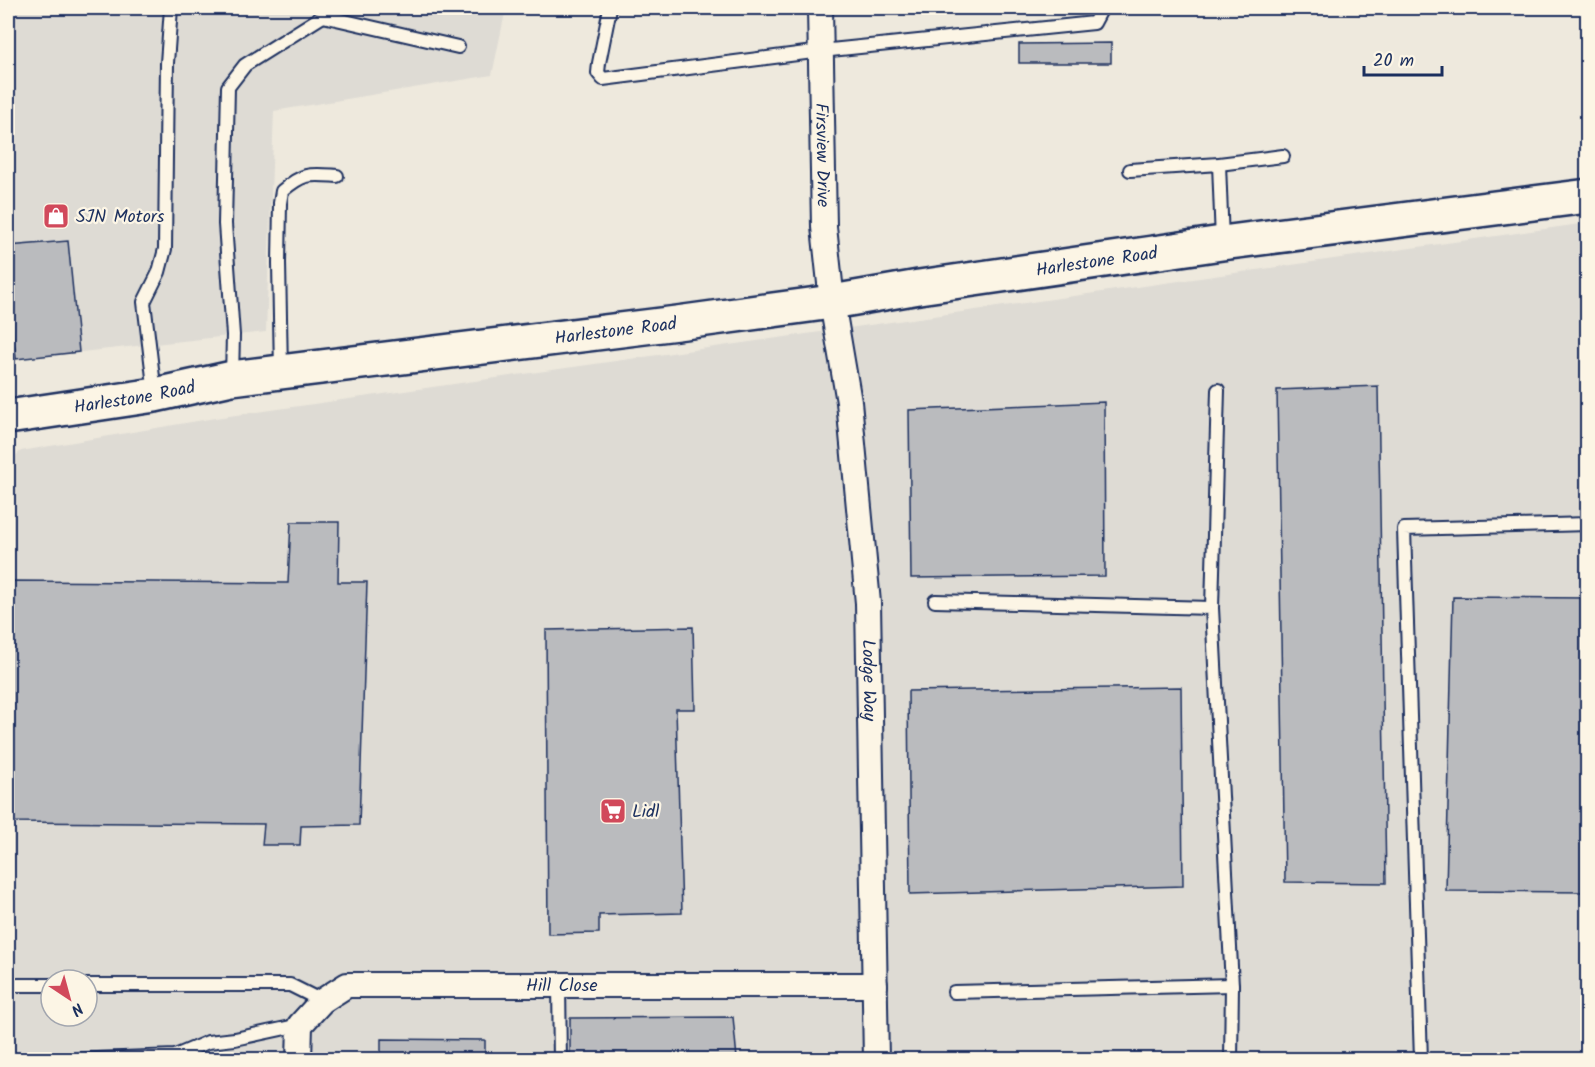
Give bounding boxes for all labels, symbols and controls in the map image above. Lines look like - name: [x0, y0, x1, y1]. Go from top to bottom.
- scale bar: [1364, 39, 1442, 77]
- text: 20 m: [1373, 47, 1414, 76]
- street label: Firsview Drive: [806, 103, 837, 207]
- shop icon: SJN Motors: [41, 201, 71, 231]
- place label: SJN Motors: [76, 203, 165, 232]
- street label: Harlestone Road: [1034, 239, 1161, 286]
- street label: Harlestone Road: [553, 310, 680, 354]
- street label: Harlestone Road: [72, 373, 199, 423]
- street label: Lodge Way: [853, 639, 883, 722]
- supermarket icon: Lidl: [598, 796, 628, 826]
- place label: Lidl: [632, 798, 660, 827]
- north arrow: [39, 968, 99, 1028]
- street label: Hill Close: [526, 972, 598, 1001]
- text: N: [65, 996, 88, 1022]

